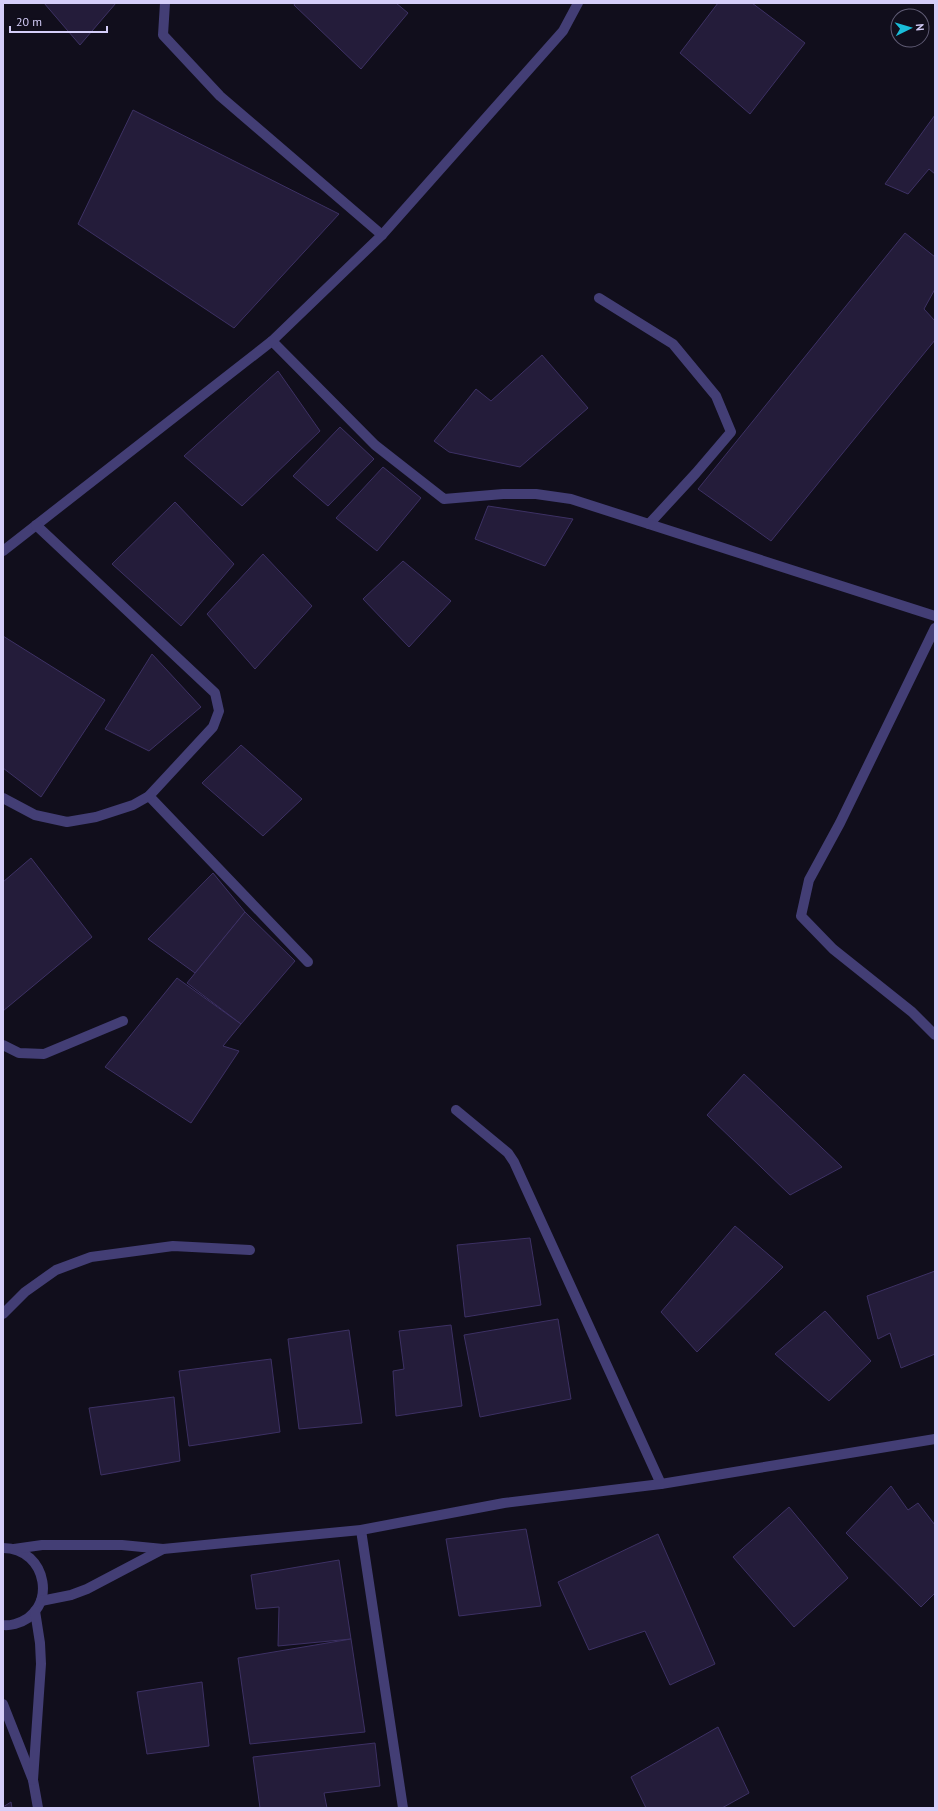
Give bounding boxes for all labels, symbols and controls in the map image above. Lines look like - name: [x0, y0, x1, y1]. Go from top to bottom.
- scale bar: [10, 8, 107, 34]
- north arrow: [890, 8, 930, 48]
- text: 20 m: [16, 14, 42, 29]
- text: N: [913, 23, 927, 31]

